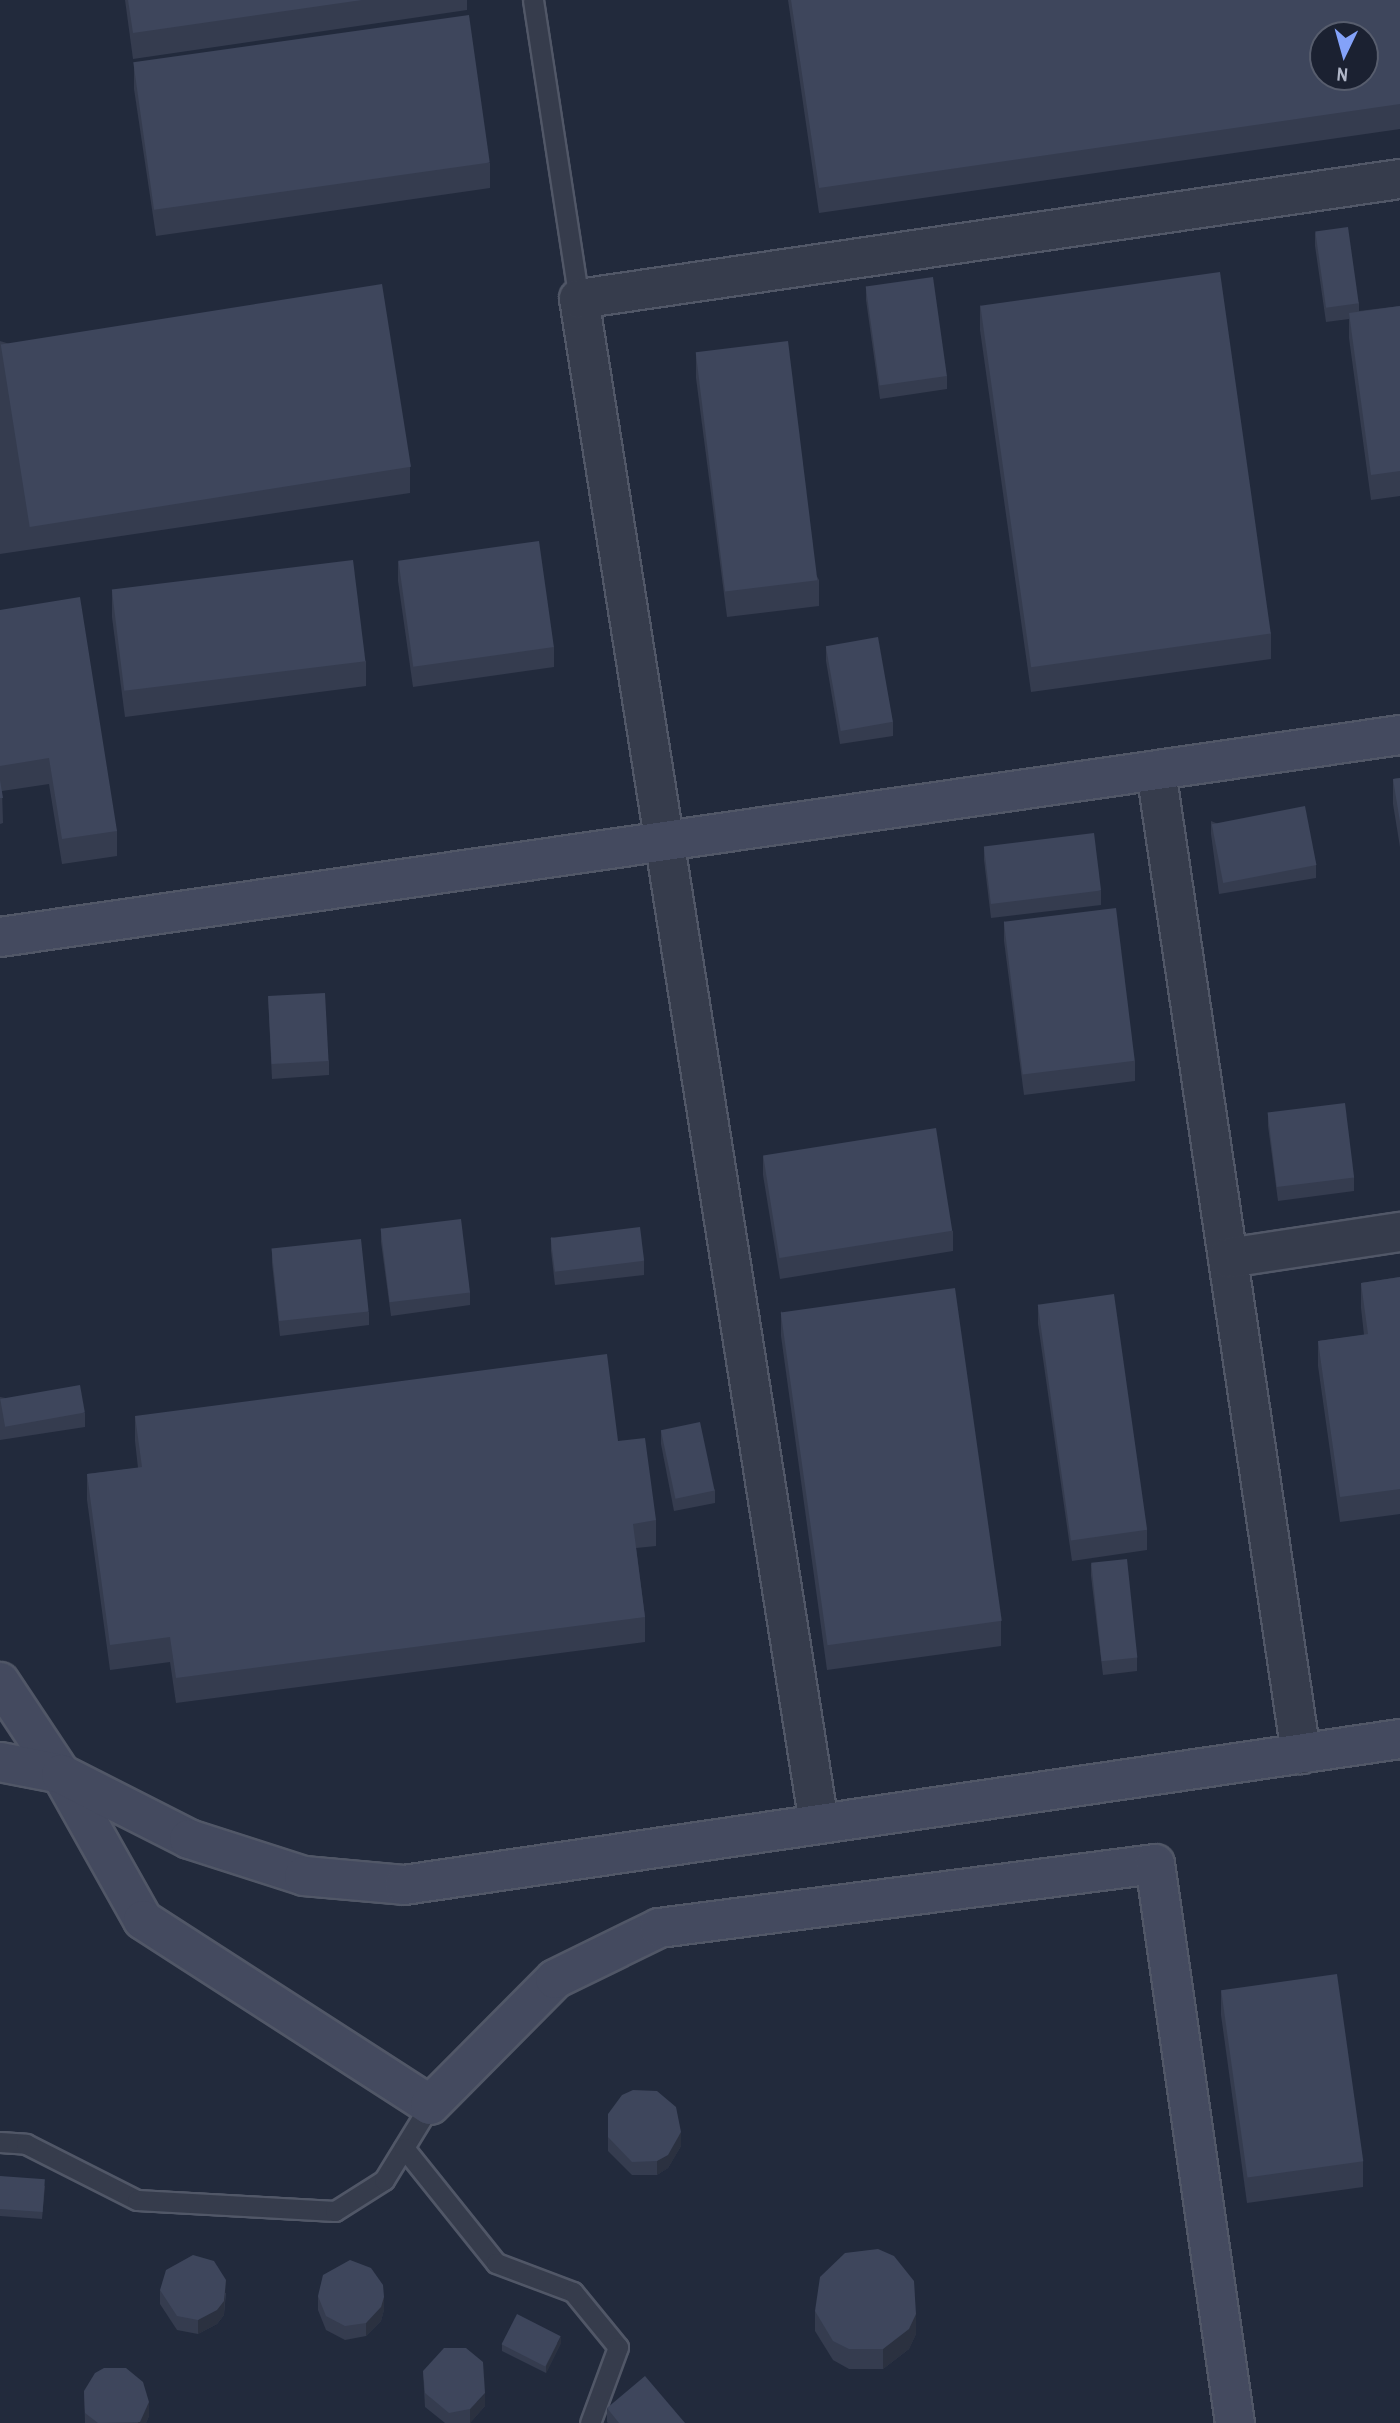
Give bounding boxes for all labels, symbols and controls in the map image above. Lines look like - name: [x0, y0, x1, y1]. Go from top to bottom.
- north arrow: [1309, 21, 1379, 91]
- text: N: [1336, 61, 1349, 88]

